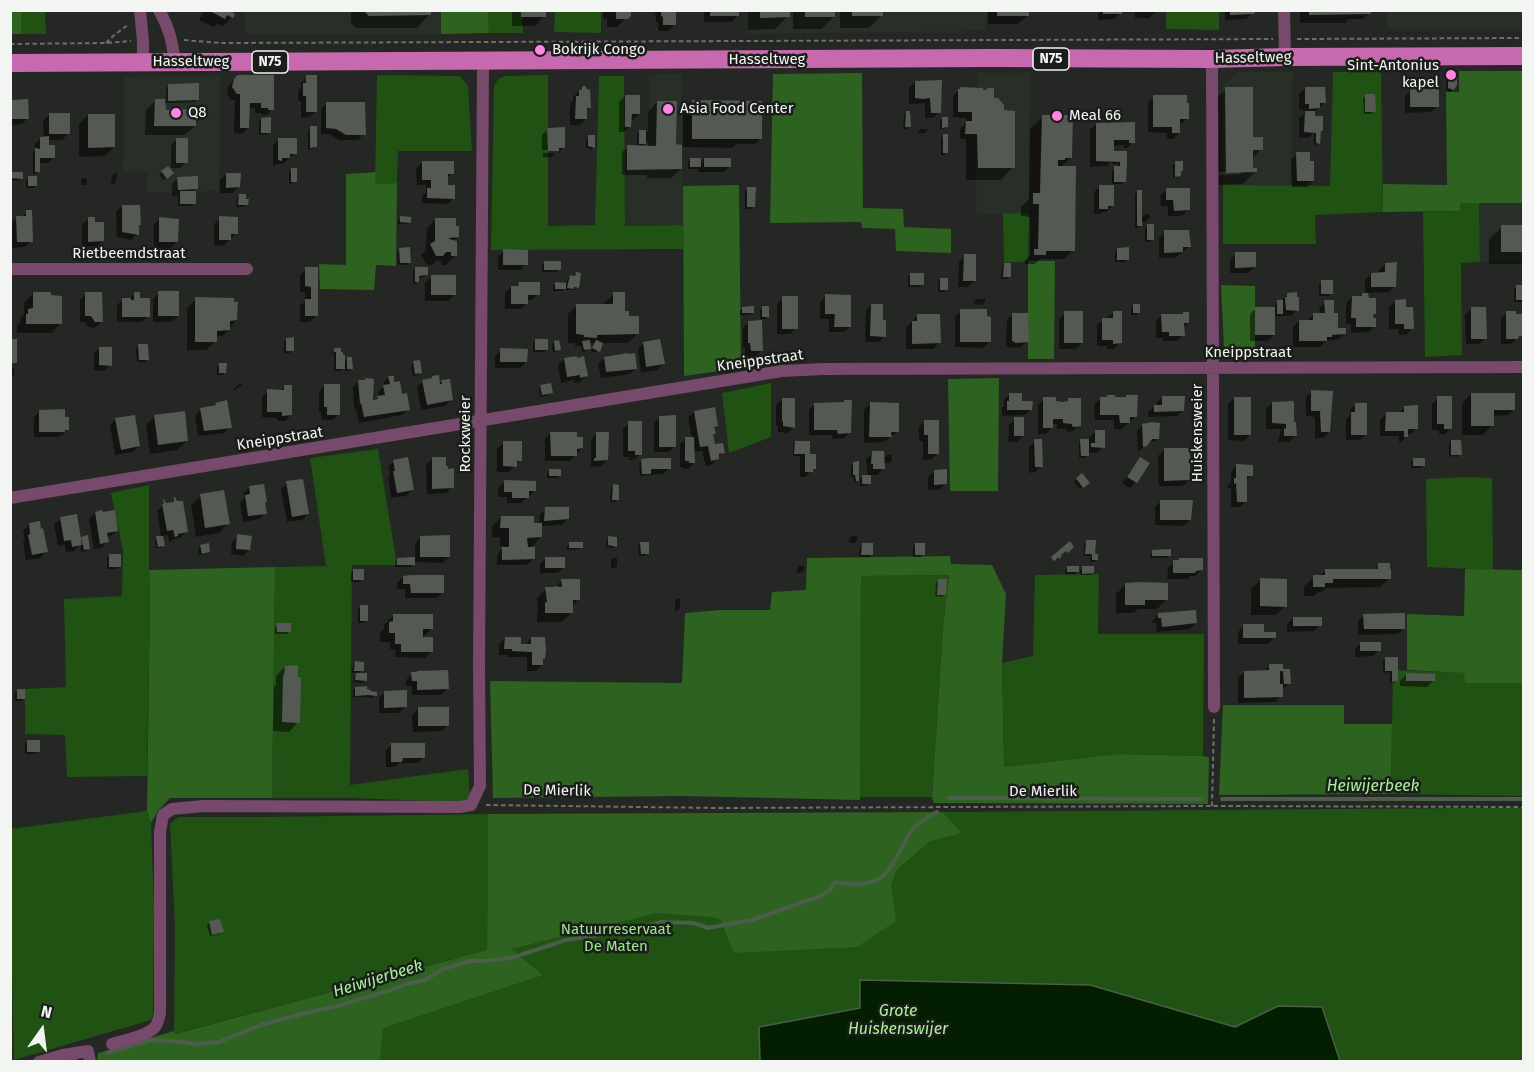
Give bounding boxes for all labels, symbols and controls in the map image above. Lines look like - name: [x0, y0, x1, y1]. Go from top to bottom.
- place label: Bokrijk Congo: [552, 41, 645, 59]
- marker: Bokrijk Congo: [533, 43, 547, 57]
- road number: N75: [1033, 48, 1069, 70]
- street label: Hasseltweg: [1214, 48, 1292, 68]
- road number: N75: [252, 51, 288, 73]
- street label: Hasseltweg: [729, 51, 805, 69]
- street label: Hasseltweg: [153, 53, 229, 71]
- place label: Sint-Antonius kapel: [1347, 57, 1439, 92]
- marker: Sint-Antonius kapel: [1444, 68, 1458, 82]
- place label: Asia Food Center: [680, 100, 793, 118]
- marker: Asia Food Center: [661, 102, 675, 116]
- place label: Q8: [188, 104, 207, 122]
- marker: Q8: [169, 106, 183, 120]
- place label: Meal 66: [1069, 107, 1121, 125]
- marker: Meal 66: [1050, 109, 1064, 123]
- street label: Rietbeemdstraat: [72, 245, 186, 263]
- street label: Kneippstraat: [1204, 344, 1292, 362]
- street label: Kneippstraat: [716, 346, 804, 376]
- street label: Huiskensweier: [1189, 384, 1207, 482]
- street label: Rockxweier: [457, 396, 475, 472]
- street label: Kneippstraat: [236, 423, 324, 455]
- water label: Heiwijerbeek: [1327, 777, 1419, 797]
- street label: De Mierlik: [523, 781, 591, 801]
- street label: De Mierlik: [1009, 783, 1077, 801]
- park label: Natuurreservaat De Maten: [561, 921, 671, 956]
- water label: Heiwijerbeek: [331, 956, 425, 1002]
- north arrow: [12, 1000, 72, 1060]
- text: N: [39, 1002, 54, 1023]
- water label: Grote Huiskenswijer: [848, 1002, 948, 1040]

